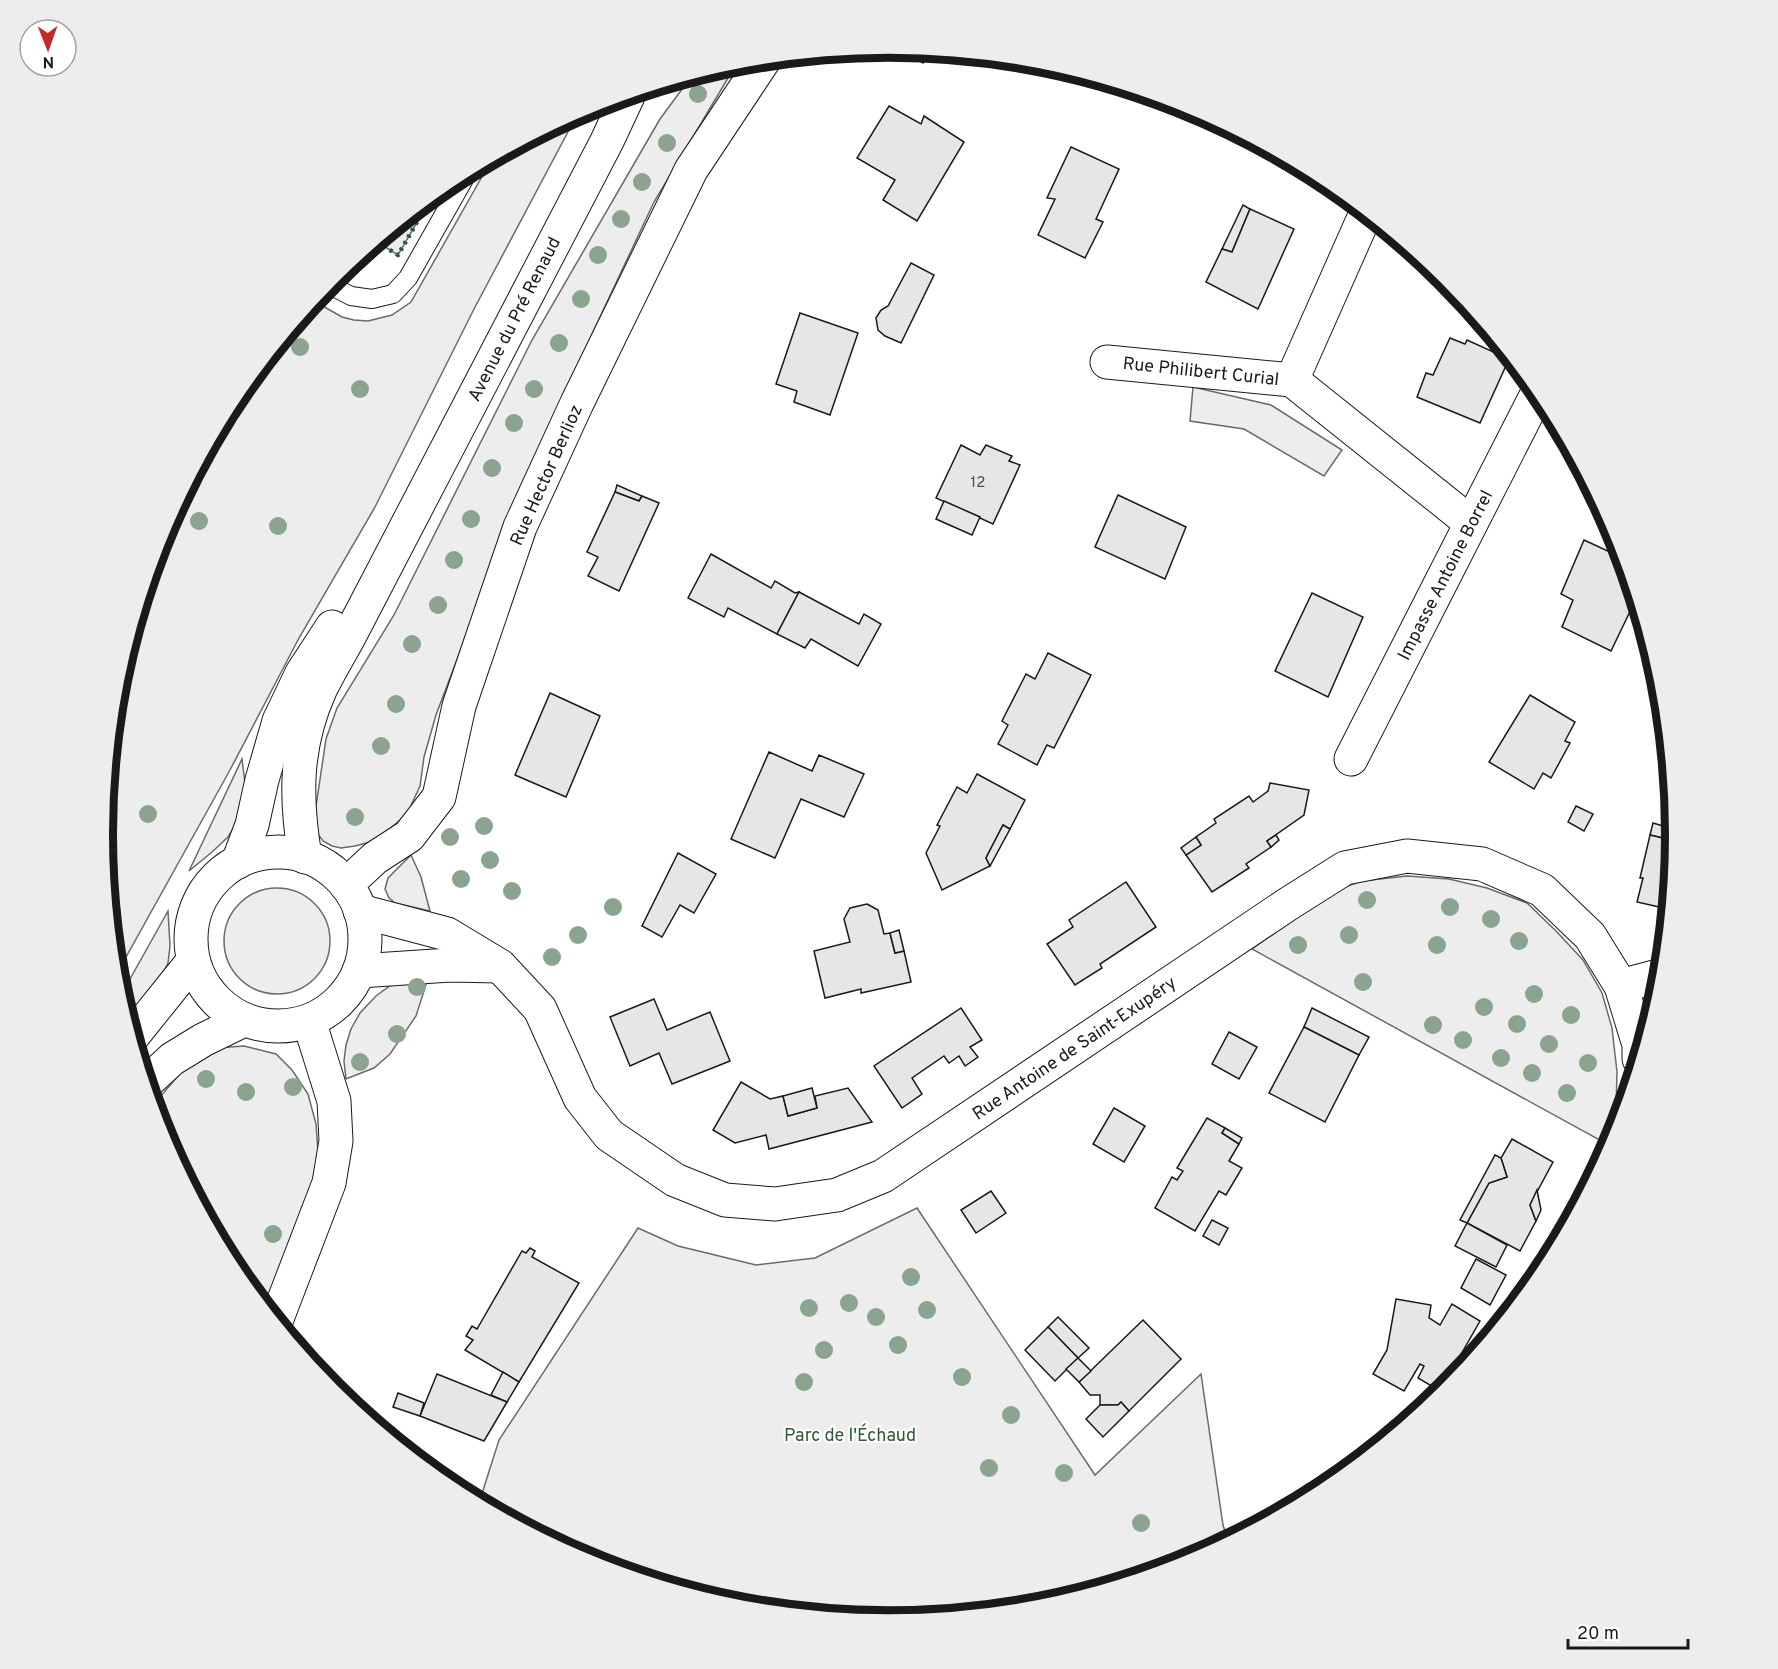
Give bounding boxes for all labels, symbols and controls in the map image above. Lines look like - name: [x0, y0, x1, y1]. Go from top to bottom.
- north arrow: [18, 18, 78, 78]
- text: N: [42, 51, 54, 71]
- street label: Avenue du Pré Renaud: [464, 233, 567, 406]
- street label: Rue Philibert Curial: [1121, 353, 1280, 392]
- street label: Rue Hector Berlioz: [506, 402, 589, 550]
- house number: 12: [971, 474, 985, 493]
- street label: Impasse Antoine Borrel: [1393, 487, 1499, 665]
- street label: Rue Antoine de Saint-Exupéry: [968, 972, 1181, 1126]
- park label: Parc de l'Échaud: [784, 1423, 916, 1448]
- scale bar: [1568, 1612, 1688, 1650]
- text: 20 m: [1577, 1623, 1619, 1646]

